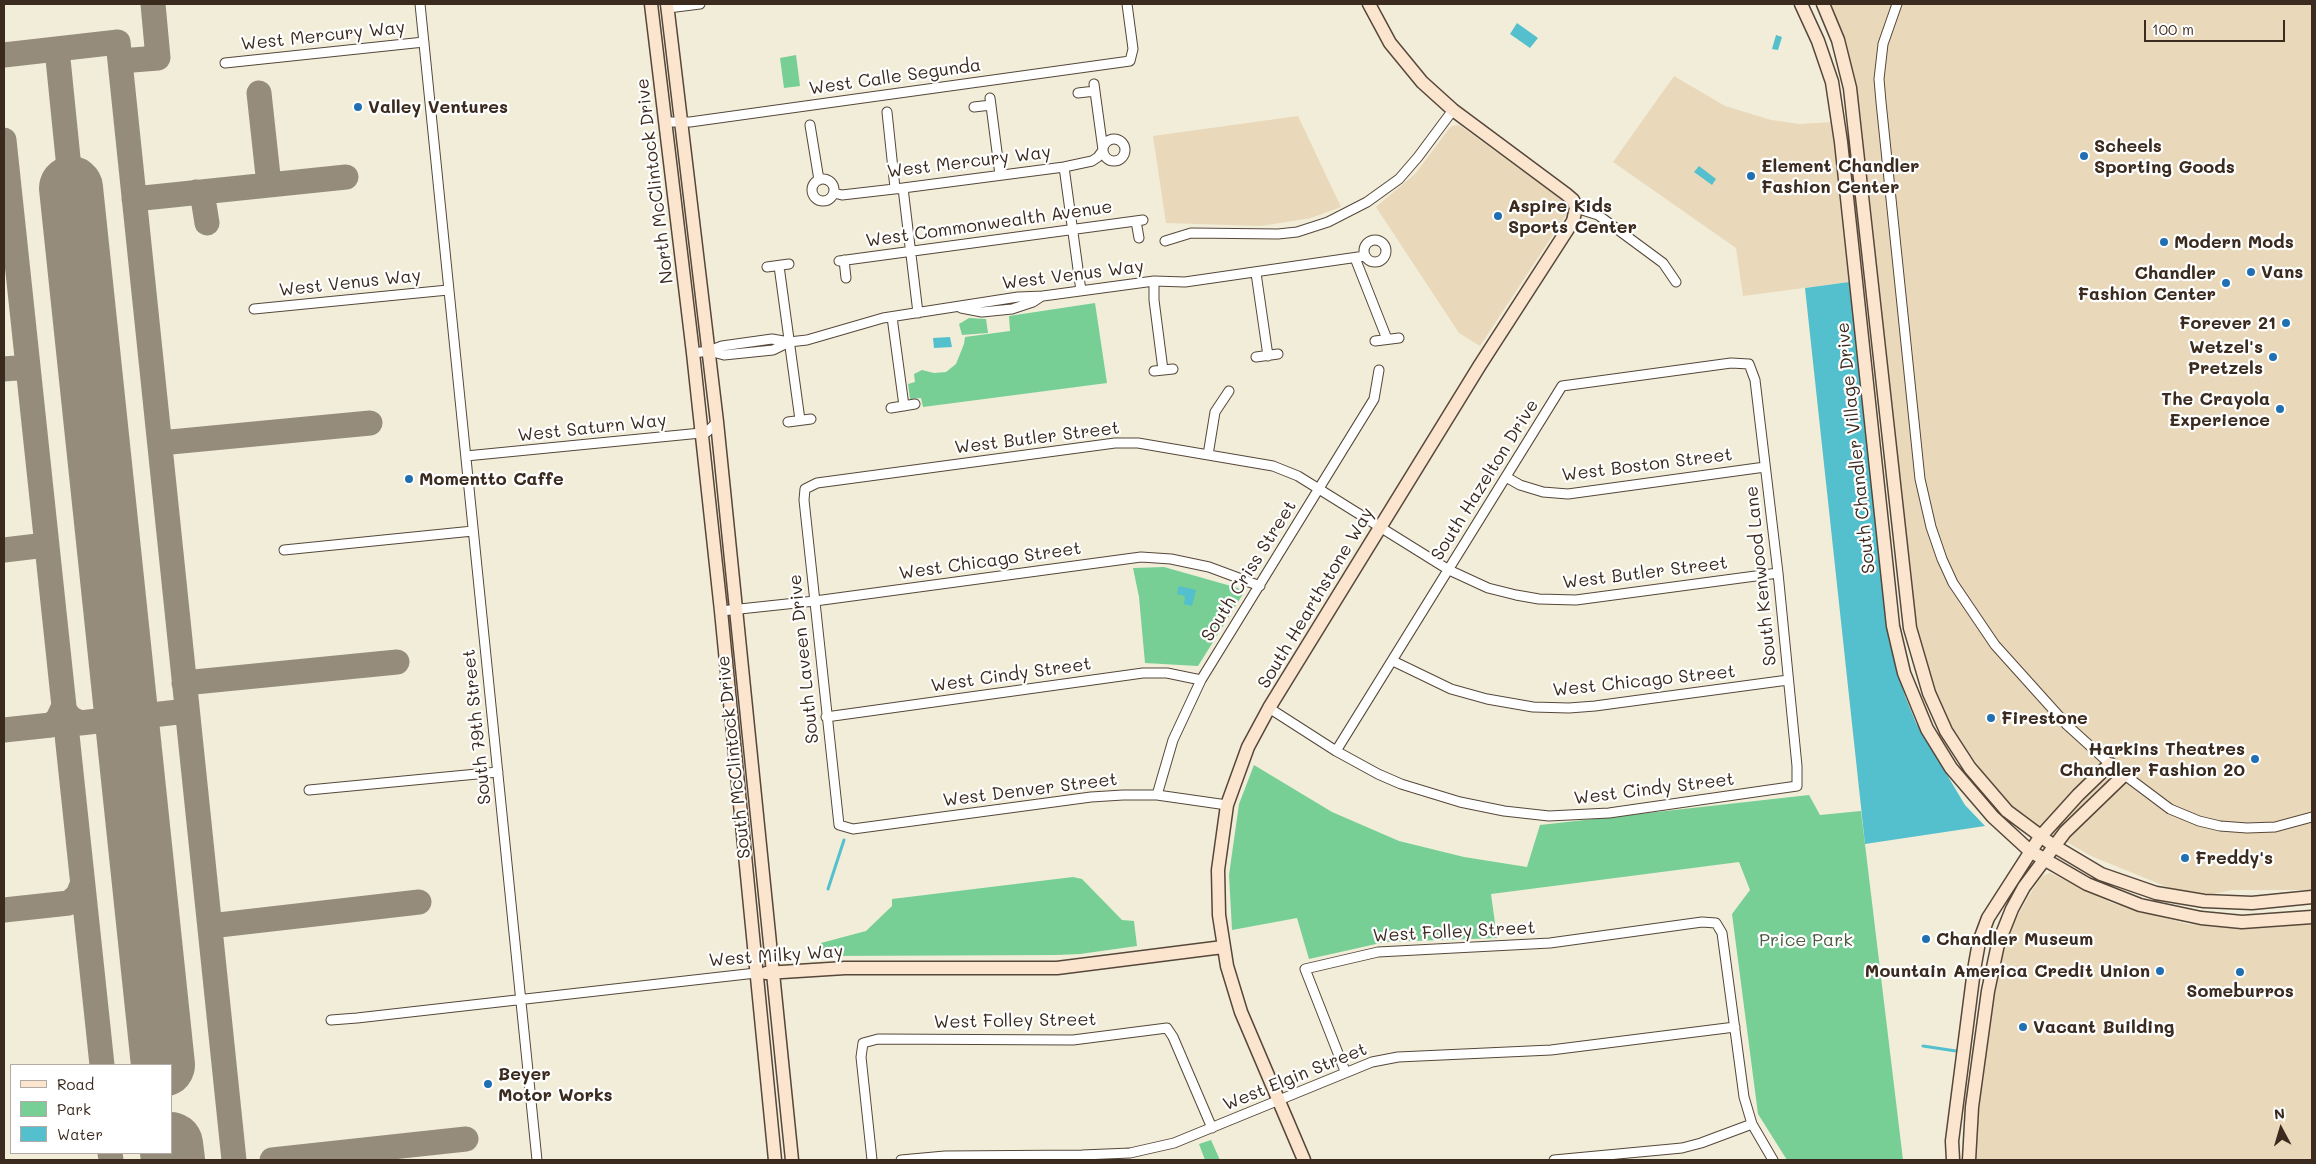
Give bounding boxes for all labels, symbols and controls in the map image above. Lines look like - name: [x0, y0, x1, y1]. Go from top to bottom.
- scale bar: [2146, 10, 2287, 42]
- street label: West Mercury Way: [240, 17, 406, 55]
- text: 100 m: [2152, 19, 2194, 39]
- street label: West Calle Segunda: [808, 54, 982, 100]
- street label: North McClintock Drive: [632, 77, 678, 285]
- place label: Valley Ventures: [368, 96, 508, 118]
- marker: Valley Ventures: [352, 101, 364, 113]
- place label: Scheels Sporting Goods: [2094, 135, 2235, 178]
- street label: West Mercury Way: [886, 141, 1052, 183]
- marker: Scheels Sporting Goods: [2078, 150, 2090, 162]
- place label: Element Chandler Fashion Center: [1761, 155, 1919, 198]
- marker: Element Chandler Fashion Center: [1745, 170, 1757, 182]
- place label: Aspire Kids Sports Center: [1508, 195, 1637, 238]
- street label: West Commonwealth Avenue: [864, 196, 1114, 252]
- marker: Aspire Kids Sports Center: [1492, 210, 1504, 222]
- place label: Modern Mods: [2174, 231, 2294, 253]
- marker: Modern Mods: [2158, 236, 2170, 248]
- street label: West Venus Way: [1001, 256, 1145, 294]
- place label: Vans: [2261, 261, 2303, 283]
- place label: Chandler Fashion Center: [2078, 262, 2216, 304]
- street label: West Venus Way: [278, 265, 422, 301]
- marker: Vans: [2245, 266, 2257, 278]
- marker: Chandler Fashion Center: [2220, 277, 2232, 289]
- place label: Forever 21: [2179, 312, 2276, 334]
- marker: Forever 21: [2280, 317, 2292, 329]
- street label: South Chandler Village Drive: [1832, 321, 1880, 575]
- place label: Wetzel's Pretzels: [2188, 336, 2263, 378]
- marker: Wetzel's Pretzels: [2267, 351, 2279, 363]
- place label: The Crayola Experience: [2161, 388, 2270, 430]
- street label: South Hazelton Drive: [1427, 395, 1543, 565]
- marker: The Crayola Experience: [2274, 403, 2286, 415]
- street label: West Saturn Way: [516, 409, 668, 447]
- street label: West Butler Street: [953, 417, 1121, 459]
- street label: West Boston Street: [1561, 444, 1733, 486]
- place label: Momentto Caffe: [419, 468, 564, 490]
- marker: Momentto Caffe: [403, 473, 415, 485]
- street label: South Kenwood Lane: [1741, 485, 1781, 667]
- street label: South Criss Street: [1197, 496, 1301, 646]
- street label: South Hearthstone Way: [1253, 504, 1379, 692]
- street label: West Chicago Street: [897, 538, 1083, 584]
- street label: West Butler Street: [1561, 552, 1729, 594]
- street label: South Laveen Drive: [784, 573, 824, 745]
- street label: South 79th Street: [458, 648, 496, 806]
- street label: West Cindy Street: [929, 653, 1093, 697]
- street label: South McClintock Drive: [713, 654, 755, 860]
- street label: West Chicago Street: [1551, 661, 1737, 701]
- place label: Firestone: [2001, 707, 2088, 729]
- marker: Firestone: [1985, 712, 1997, 724]
- place label: Harkins Theatres Chandler Fashion 20: [2059, 738, 2245, 781]
- marker: Harkins Theatres Chandler Fashion 20: [2249, 753, 2261, 765]
- street label: West Cindy Street: [1573, 768, 1735, 810]
- street label: West Denver Street: [942, 769, 1118, 811]
- place label: Freddy's: [2195, 847, 2273, 869]
- marker: Freddy's: [2179, 852, 2191, 864]
- street label: West Folley Street: [1372, 917, 1536, 947]
- place label: Chandler Museum: [1936, 928, 2093, 950]
- park label: Price Park: [1759, 929, 1853, 951]
- marker: Chandler Museum: [1920, 933, 1932, 945]
- street label: West Milky Way: [708, 941, 844, 971]
- place label: Mountain America Credit Union: [1865, 960, 2150, 982]
- marker: Mountain America Credit Union: [2154, 965, 2166, 977]
- marker: Someburros: [2234, 966, 2246, 978]
- place label: Someburros: [2186, 980, 2294, 1002]
- street label: West Folley Street: [933, 1009, 1097, 1033]
- place label: Vacant Building: [2033, 1016, 2175, 1038]
- marker: Vacant Building: [2017, 1021, 2029, 1033]
- street label: West Elgin Street: [1220, 1038, 1370, 1116]
- place label: Beyer Motor Works: [498, 1063, 613, 1106]
- legend: [10, 1064, 172, 1154]
- text: Road: [57, 1074, 94, 1094]
- marker: Beyer Motor Works: [482, 1078, 494, 1090]
- text: Park: [57, 1099, 91, 1119]
- north arrow: [2256, 1104, 2306, 1154]
- text: N: [2273, 1104, 2286, 1124]
- text: Water: [57, 1124, 103, 1144]

